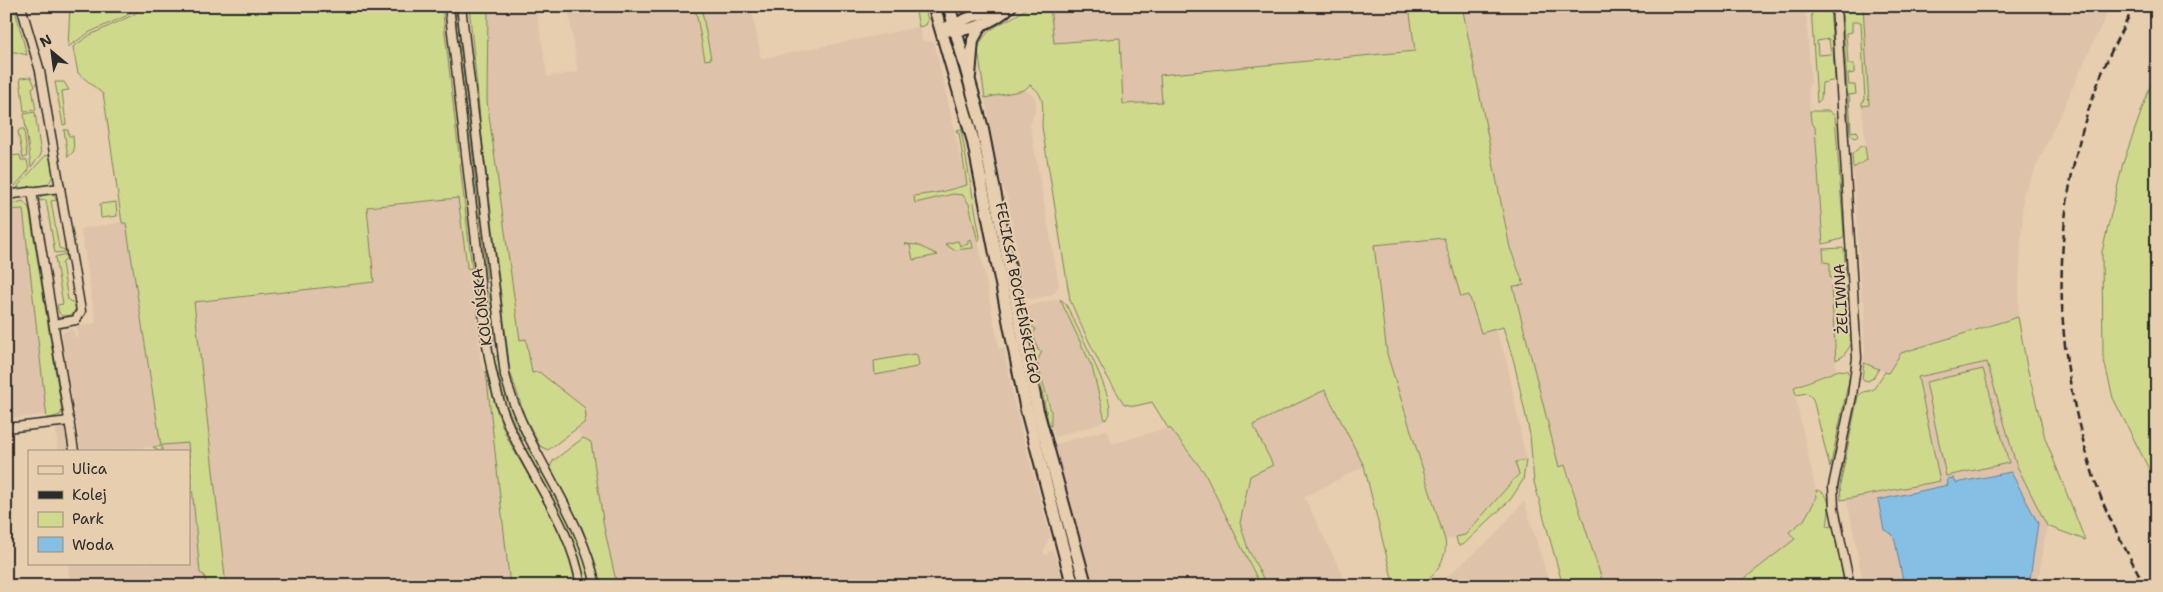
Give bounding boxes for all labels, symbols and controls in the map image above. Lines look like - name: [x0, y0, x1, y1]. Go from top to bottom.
- north arrow: [28, 28, 78, 78]
- text: N: [36, 30, 55, 51]
- street label: FELIKSA BOCHEŃSKIEGO: [991, 200, 1046, 386]
- street label: ŻELIWNA: [1829, 263, 1853, 335]
- street label: KOLOŃSKA: [466, 267, 497, 347]
- legend: [28, 450, 190, 564]
- text: Ulica: [72, 459, 108, 479]
- text: Kolej: [72, 485, 107, 505]
- text: Park: [72, 509, 104, 529]
- text: Woda: [72, 535, 114, 555]

